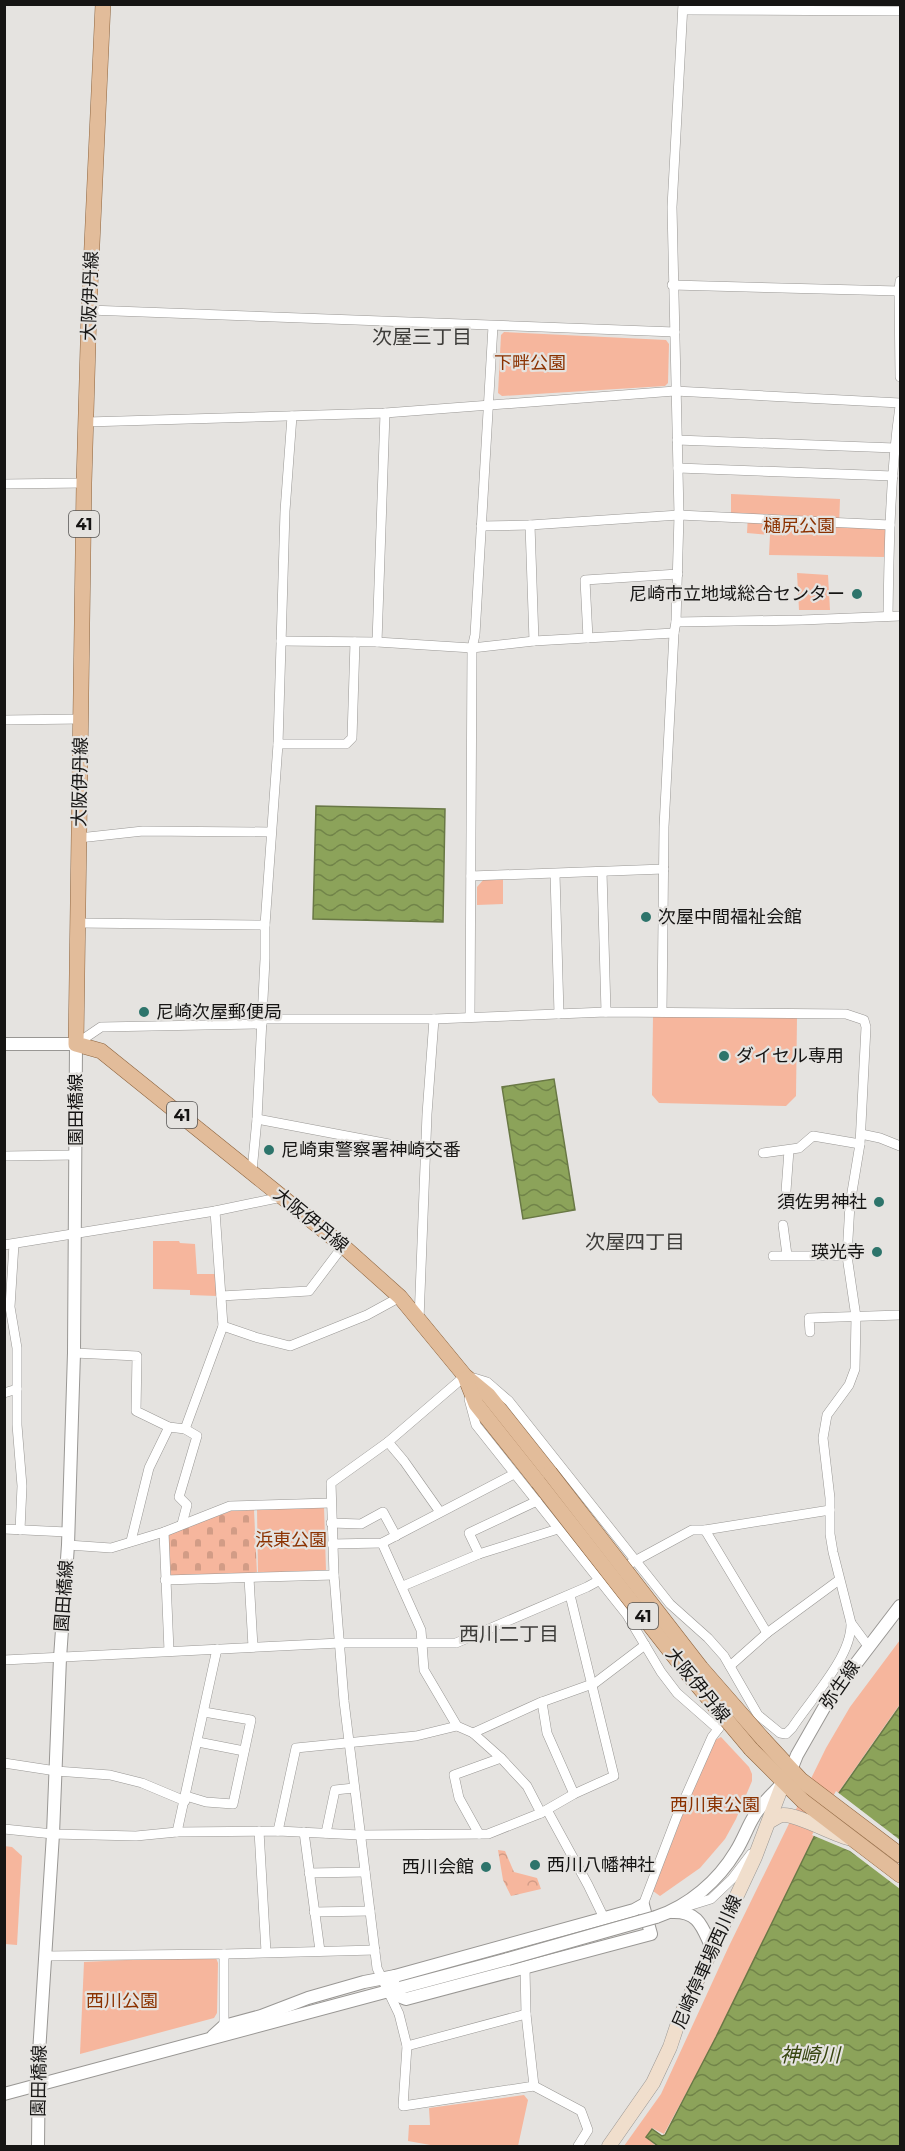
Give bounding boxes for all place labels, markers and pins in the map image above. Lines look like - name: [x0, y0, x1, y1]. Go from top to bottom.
- place label: 尼崎市立地域総合センター: [629, 583, 845, 605]
- marker: 尼崎市立地域総合センター: [850, 587, 864, 601]
- place label: 次屋中間福祉会館: [658, 906, 802, 928]
- marker: 次屋中間福祉会館: [639, 910, 653, 924]
- place label: 尼崎次屋郵便局: [156, 1001, 282, 1023]
- marker: 尼崎次屋郵便局: [137, 1005, 151, 1019]
- place label: ダイセル専用: [736, 1045, 844, 1067]
- marker: ダイセル専用: [717, 1049, 731, 1063]
- place label: 尼崎東警察署神崎交番: [281, 1139, 461, 1161]
- marker: 尼崎東警察署神崎交番: [262, 1143, 276, 1157]
- place label: 須佐男神社: [777, 1191, 867, 1213]
- marker: 須佐男神社: [872, 1195, 886, 1209]
- place label: 瑛光寺: [811, 1241, 865, 1263]
- marker: 瑛光寺: [870, 1245, 884, 1259]
- place label: 西川八幡神社: [547, 1854, 655, 1876]
- place label: 西川会館: [402, 1856, 474, 1878]
- marker: 西川八幡神社: [528, 1858, 542, 1872]
- marker: 西川会館: [479, 1860, 493, 1874]

